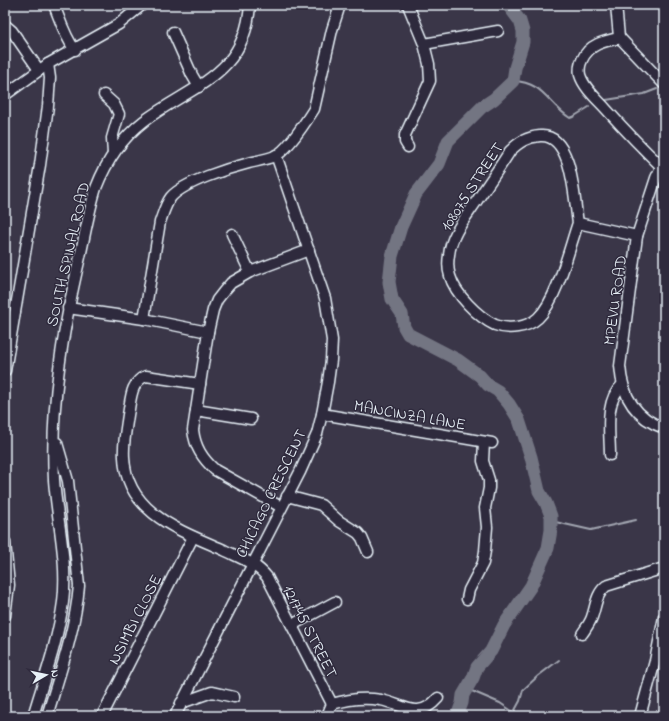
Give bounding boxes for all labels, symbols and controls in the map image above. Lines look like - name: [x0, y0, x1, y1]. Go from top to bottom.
- street label: 108075 STREET: [435, 138, 510, 236]
- street label: SOUTH SPINAL ROAD: [41, 180, 97, 329]
- street label: MPEVU ROAD: [598, 254, 634, 347]
- street label: MANCINZA LANE: [352, 394, 467, 438]
- street label: CHICAGO CRESCENT: [230, 425, 313, 562]
- street label: NSIMBI CLOSE: [103, 571, 169, 669]
- street label: 121745 STREET: [276, 581, 343, 682]
- north arrow: [26, 655, 66, 695]
- text: N: [46, 669, 63, 679]

